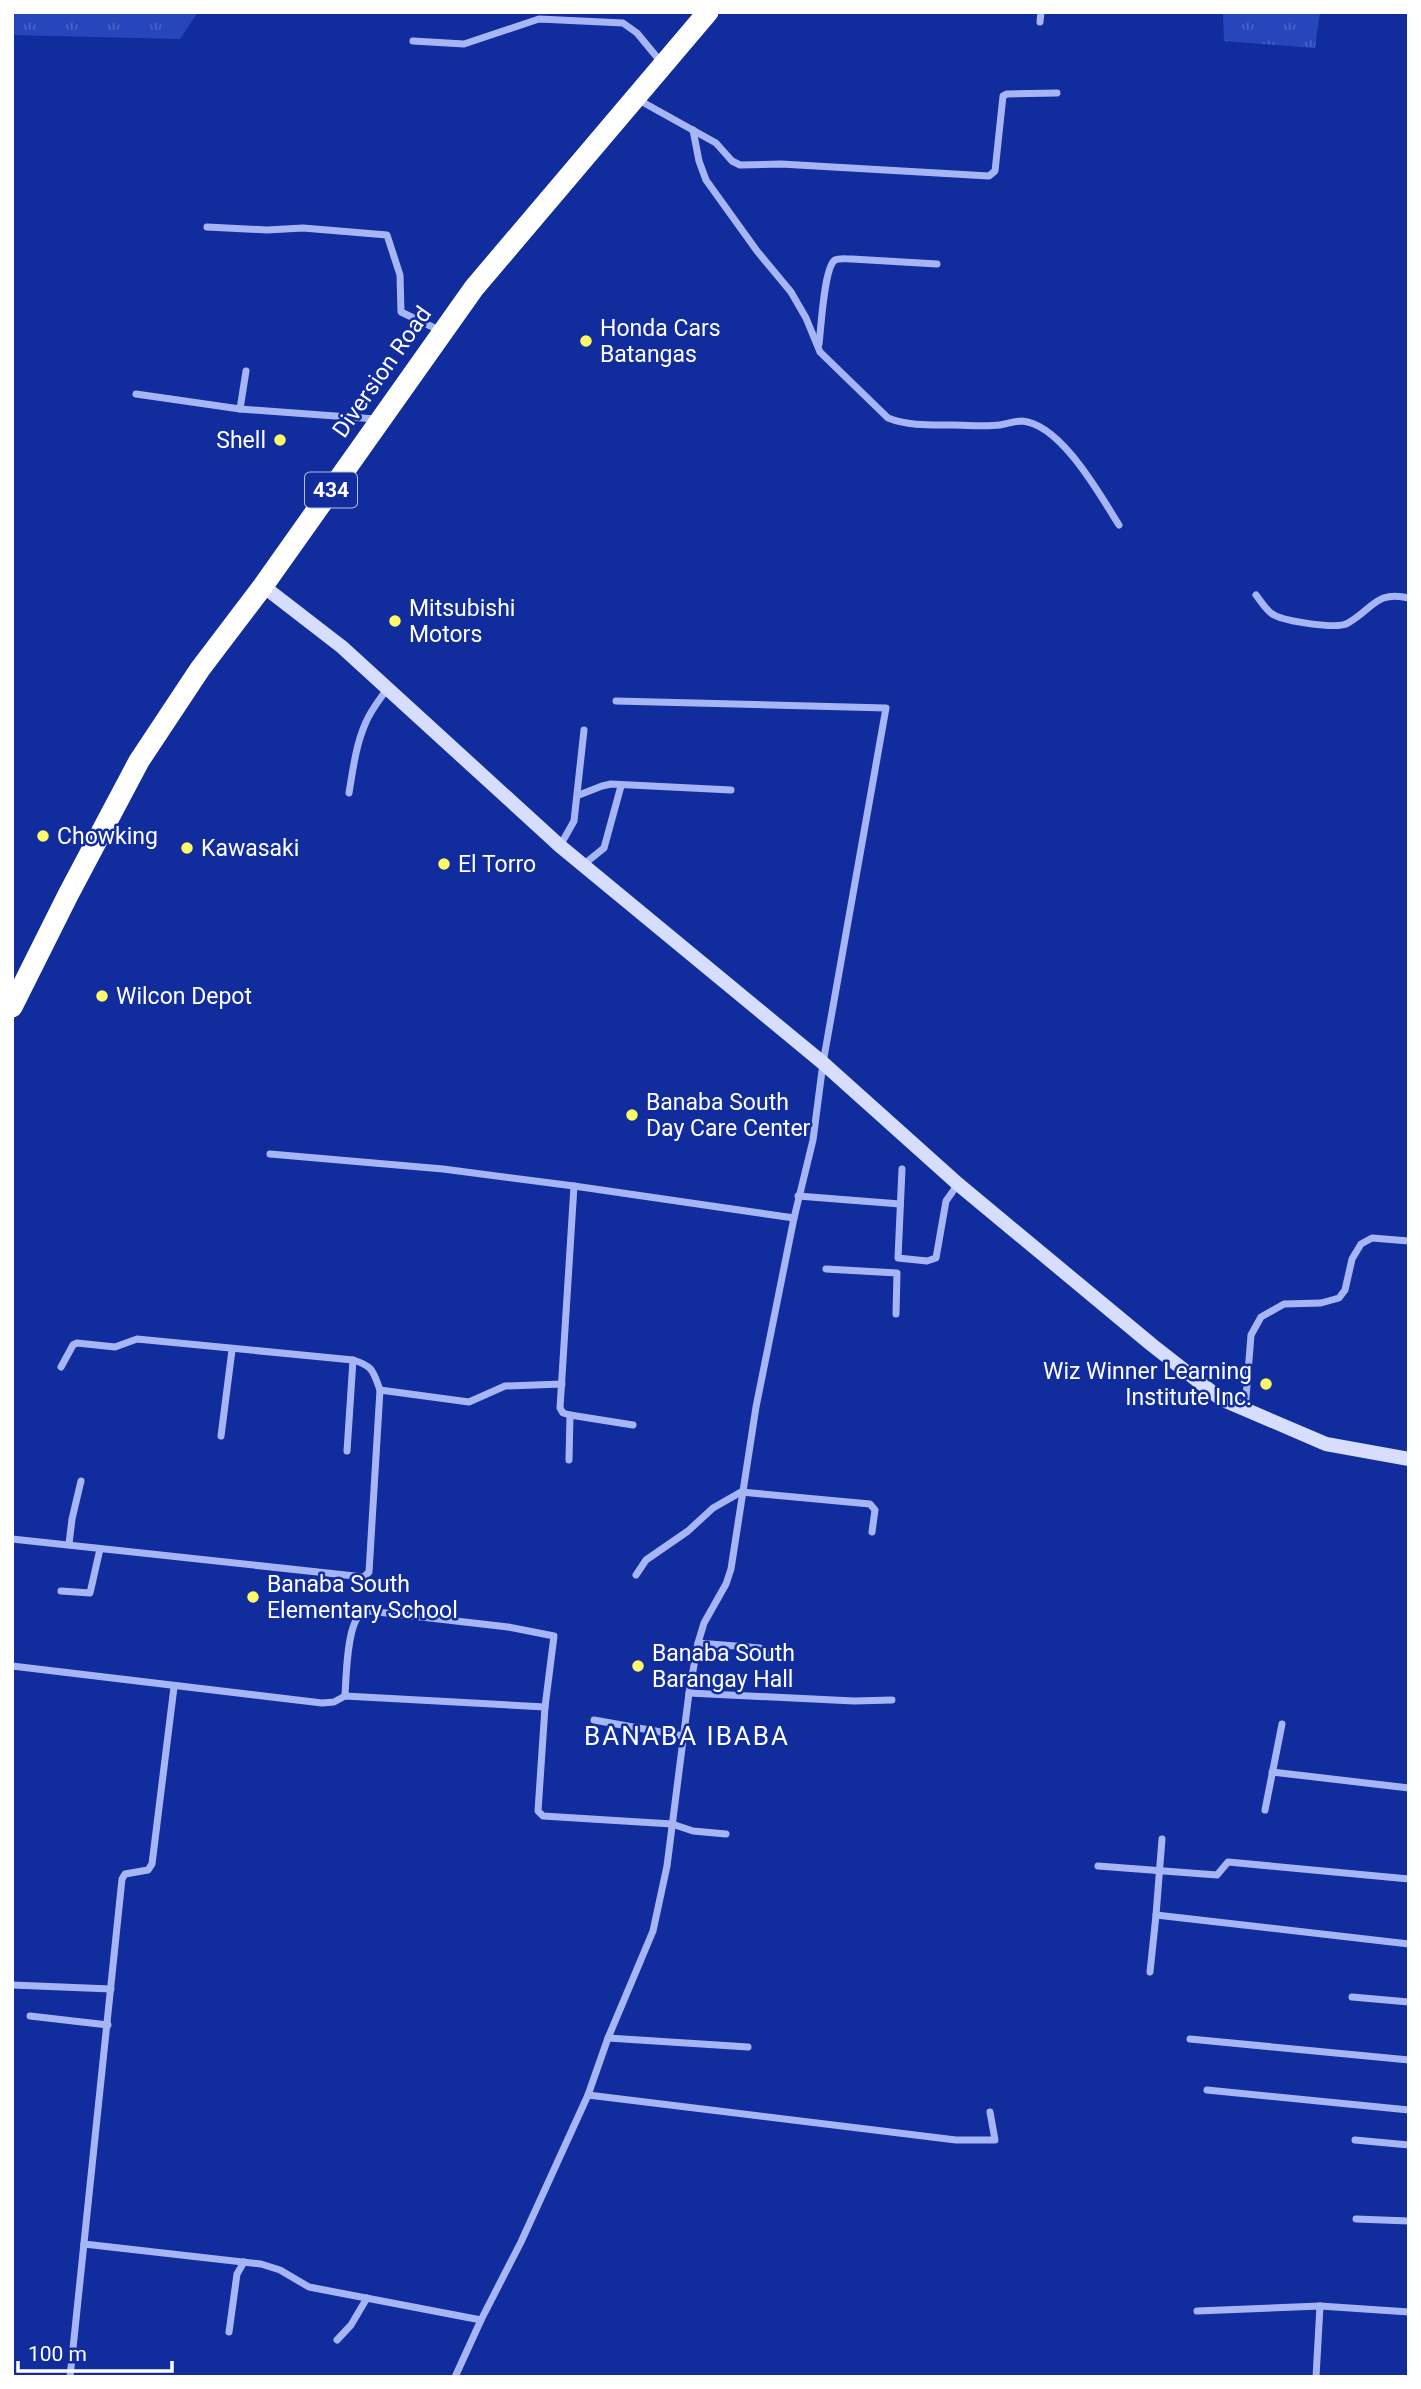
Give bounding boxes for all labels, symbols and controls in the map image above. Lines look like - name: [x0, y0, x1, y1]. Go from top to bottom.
- street label: Diversion Road: [327, 301, 437, 443]
- place label: Honda Cars Batangas: [600, 315, 721, 368]
- marker: Honda Cars Batangas: [578, 333, 594, 349]
- place label: Shell: [216, 427, 266, 454]
- marker: Shell: [272, 432, 288, 448]
- road number: 434: [305, 472, 357, 508]
- place label: Mitsubishi Motors: [409, 595, 515, 648]
- marker: Mitsubishi Motors: [387, 613, 403, 629]
- place label: Chowking: [57, 823, 158, 850]
- marker: Chowking: [35, 828, 51, 844]
- place label: Kawasaki: [201, 835, 299, 862]
- marker: Kawasaki: [179, 840, 195, 856]
- place label: El Torro: [458, 851, 536, 878]
- marker: El Torro: [436, 856, 452, 872]
- place label: Wilcon Depot: [116, 983, 252, 1010]
- marker: Wilcon Depot: [94, 988, 110, 1004]
- place label: Banaba South Day Care Center: [646, 1089, 811, 1142]
- marker: Banaba South Day Care Center: [624, 1107, 640, 1123]
- place label: Wiz Winner Learning Institute Inc.: [1043, 1358, 1252, 1411]
- marker: Wiz Winner Learning Institute Inc.: [1258, 1376, 1274, 1392]
- place label: Banaba South Elementary School: [267, 1571, 458, 1624]
- marker: Banaba South Elementary School: [245, 1589, 261, 1605]
- place label: Banaba South Barangay Hall: [652, 1640, 795, 1693]
- marker: Banaba South Barangay Hall: [630, 1658, 646, 1674]
- district label: BANABA IBABA: [584, 1721, 790, 1751]
- scale bar: [18, 2330, 172, 2374]
- text: 100 m: [28, 2342, 87, 2366]

